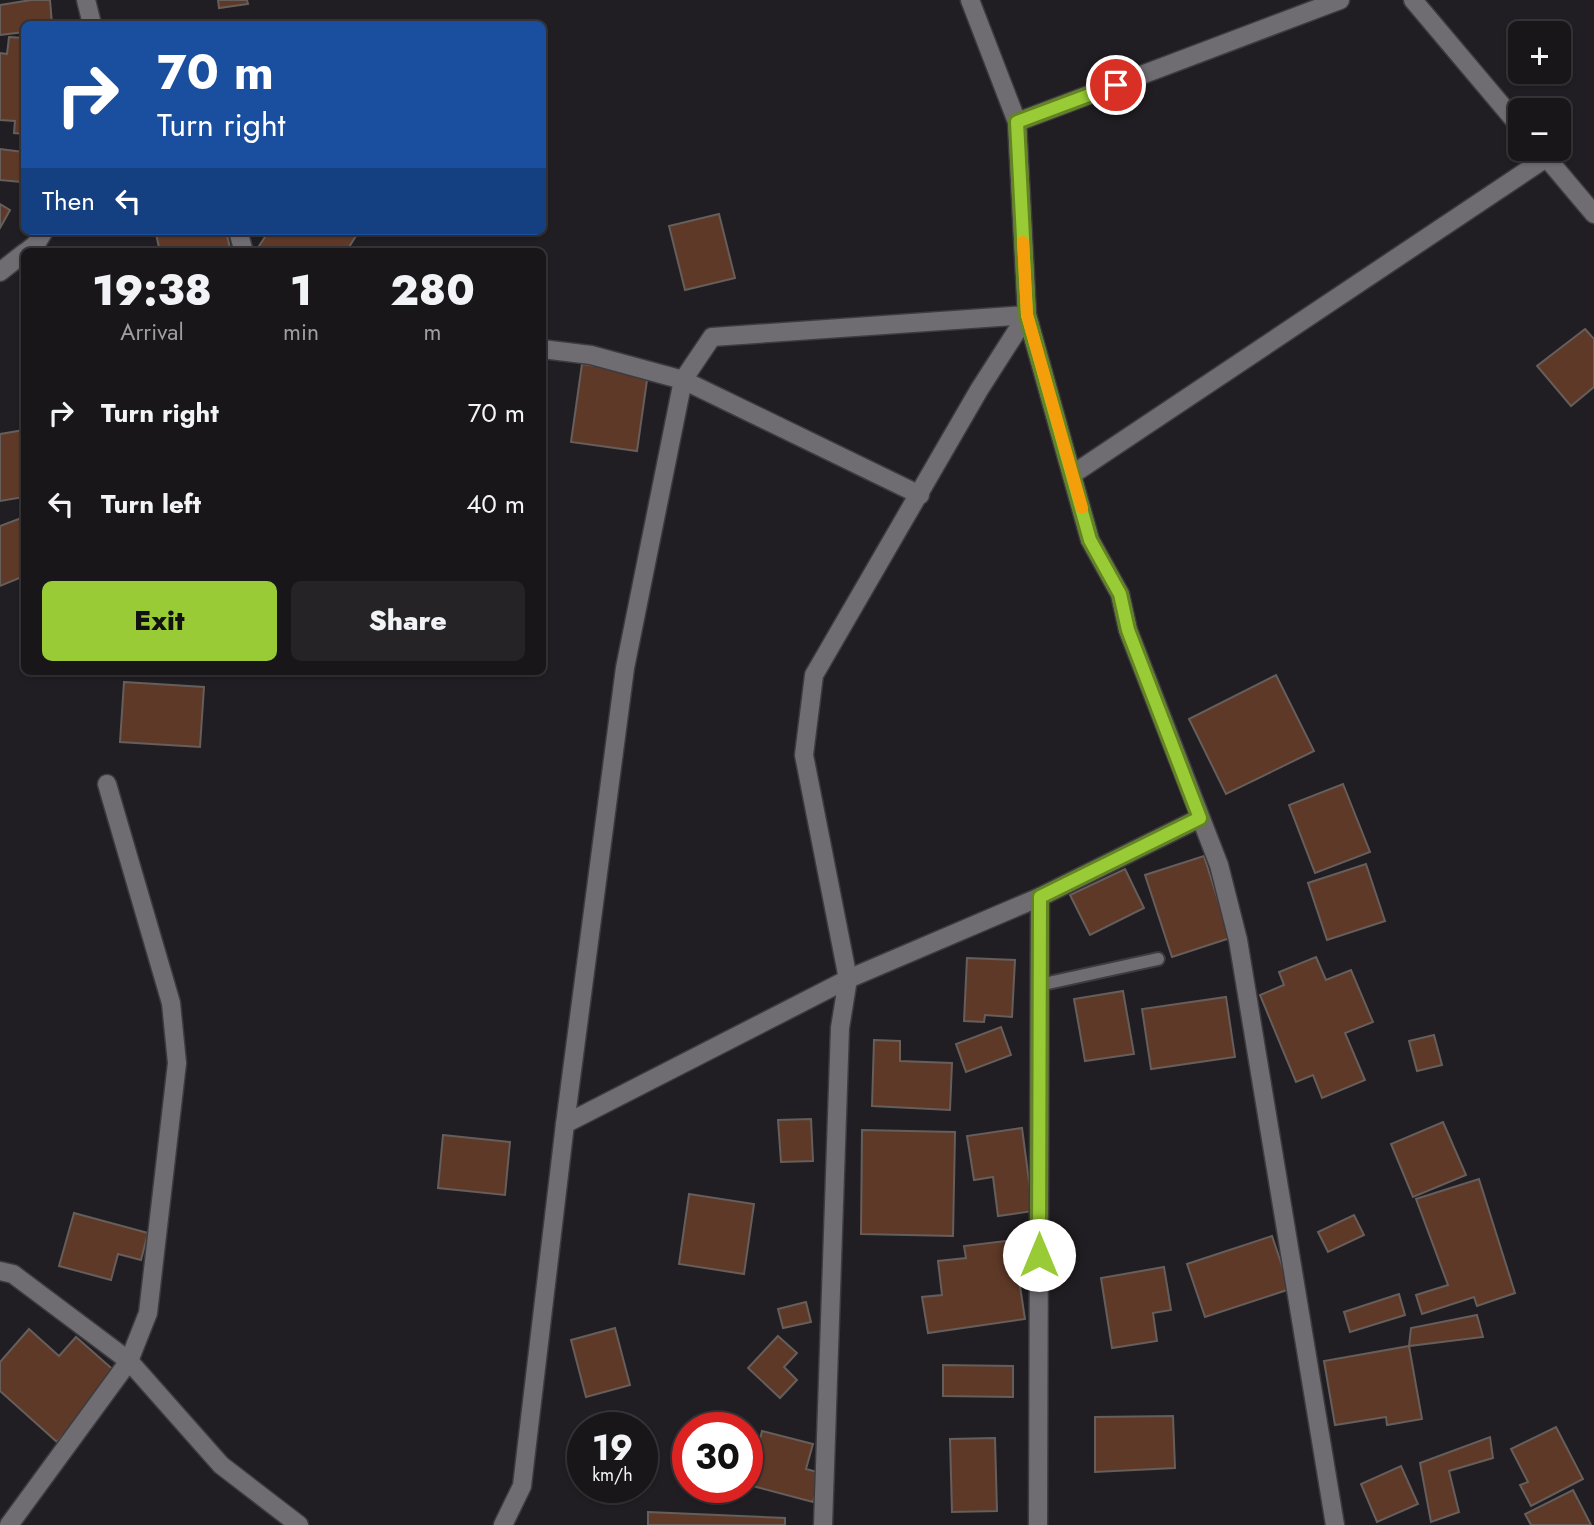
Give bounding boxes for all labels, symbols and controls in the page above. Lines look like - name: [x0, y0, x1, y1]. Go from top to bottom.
- map controls: [1508, 21, 1571, 161]
- button: +: [1508, 21, 1571, 84]
- text: 70 m: [157, 37, 274, 107]
- icon: right: [42, 49, 133, 140]
- pin: [1086, 55, 1146, 115]
- icon: arrive: [1097, 66, 1135, 104]
- button: −: [1508, 98, 1571, 161]
- text: Turn right: [157, 102, 286, 148]
- text: Then: [42, 182, 95, 220]
- icon: left: [109, 182, 147, 220]
- text: 19:38: [92, 260, 212, 321]
- text: 1: [290, 260, 312, 321]
- text: 280: [390, 260, 475, 321]
- text: Arrival: [120, 315, 184, 349]
- text: min: [283, 315, 319, 349]
- text: m: [424, 315, 441, 349]
- icon: right: [42, 394, 80, 432]
- text: Turn right: [101, 394, 219, 432]
- text: 70 m: [468, 394, 525, 432]
- icon: left: [42, 485, 80, 523]
- text: Turn left: [101, 485, 201, 523]
- text: 40 m: [466, 485, 525, 523]
- button: Exit: [42, 581, 277, 661]
- button: Share: [291, 581, 525, 661]
- position arrow: [1002, 1218, 1076, 1292]
- speed limit sign: 30: [672, 1412, 763, 1503]
- text: 19: [592, 1423, 633, 1473]
- text: km/h: [592, 1462, 633, 1488]

